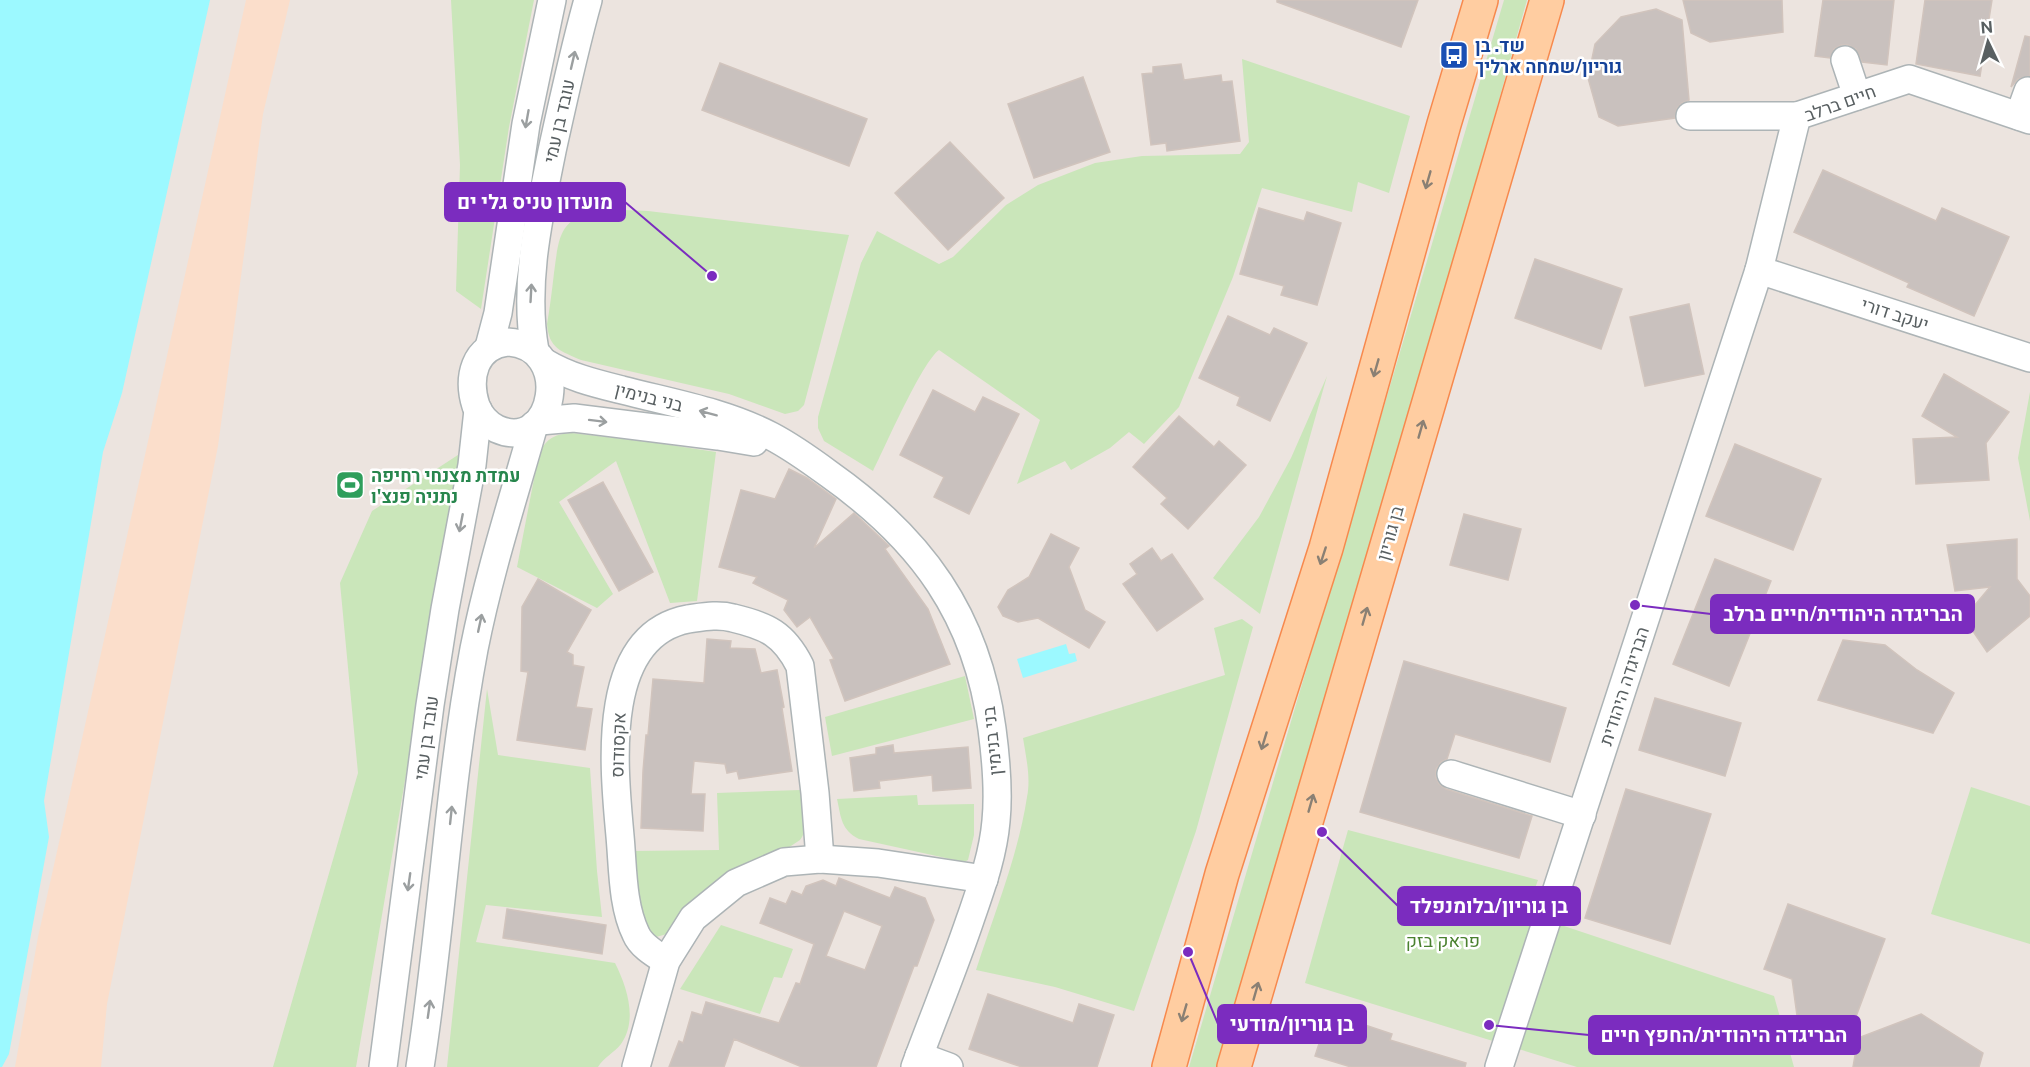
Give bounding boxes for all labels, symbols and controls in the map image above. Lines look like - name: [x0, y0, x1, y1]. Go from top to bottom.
- north arrow: [1958, 12, 2018, 72]
- text: N: [1980, 18, 1994, 38]
- place label: שד. בן גוריון/שמחה ארליך: [1475, 35, 1622, 77]
- bus stop icon: שד. בן גוריון/שמחה ארליך: [1438, 39, 1470, 71]
- one-way arrow: [568, 51, 580, 70]
- street label: עובד בן עמי: [539, 77, 579, 165]
- street label: חיים ברלב: [1801, 80, 1879, 126]
- one-way arrow: [521, 109, 532, 128]
- one-way arrow: [1422, 170, 1434, 189]
- callout: מועדון טניס גלי ים: [445, 183, 625, 221]
- text: מועדון טניס גלי ים: [457, 190, 613, 214]
- one-way arrow: [526, 283, 537, 303]
- street label: יעקב דורי: [1859, 293, 1931, 335]
- one-way arrow: [1370, 358, 1381, 377]
- street label: בני בנימין: [613, 378, 686, 416]
- one-way arrow: [699, 406, 718, 418]
- one-way arrow: [588, 416, 608, 427]
- one-way arrow: [1416, 420, 1427, 439]
- place label: עמדת מצנחי רחיפה נתניה פנצ'ו: [371, 465, 520, 507]
- sports icon: עמדת מצנחי רחיפה נתניה פנצ'ו: [334, 469, 366, 501]
- street label: בן גוריון: [1372, 503, 1408, 563]
- one-way arrow: [455, 512, 466, 532]
- one-way arrow: [1317, 546, 1328, 565]
- callout: הבריגדה היהודית/חיים ברלב: [1711, 595, 1974, 633]
- text: הבריגדה היהודית/חיים ברלב: [1723, 602, 1963, 626]
- one-way arrow: [1360, 607, 1372, 626]
- one-way arrow: [475, 613, 486, 633]
- street label: הבריגדה היהודית: [1595, 624, 1653, 748]
- street label: עובד בן עמי: [410, 694, 442, 782]
- street label: בני בנימין: [978, 705, 1006, 777]
- street label: אקסודוס: [606, 712, 630, 778]
- one-way arrow: [1257, 731, 1268, 750]
- one-way arrow: [1306, 794, 1317, 813]
- one-way arrow: [446, 806, 457, 826]
- one-way arrow: [403, 871, 414, 891]
- callout: בן גוריון/בלומנפלד: [1398, 887, 1580, 925]
- text: בן גוריון/בלומנפלד: [1410, 894, 1568, 918]
- park label: פראק בזק: [1406, 930, 1480, 951]
- one-way arrow: [1251, 982, 1262, 1001]
- one-way arrow: [424, 1000, 435, 1020]
- one-way arrow: [1178, 1003, 1189, 1022]
- callout: בן גוריון/מודעי: [1218, 1005, 1366, 1043]
- text: בן גוריון/מודעי: [1230, 1012, 1354, 1036]
- callout: הבריגדה היהודית/החפץ חיים: [1589, 1016, 1860, 1054]
- text: הבריגדה היהודית/החפץ חיים: [1601, 1023, 1847, 1047]

